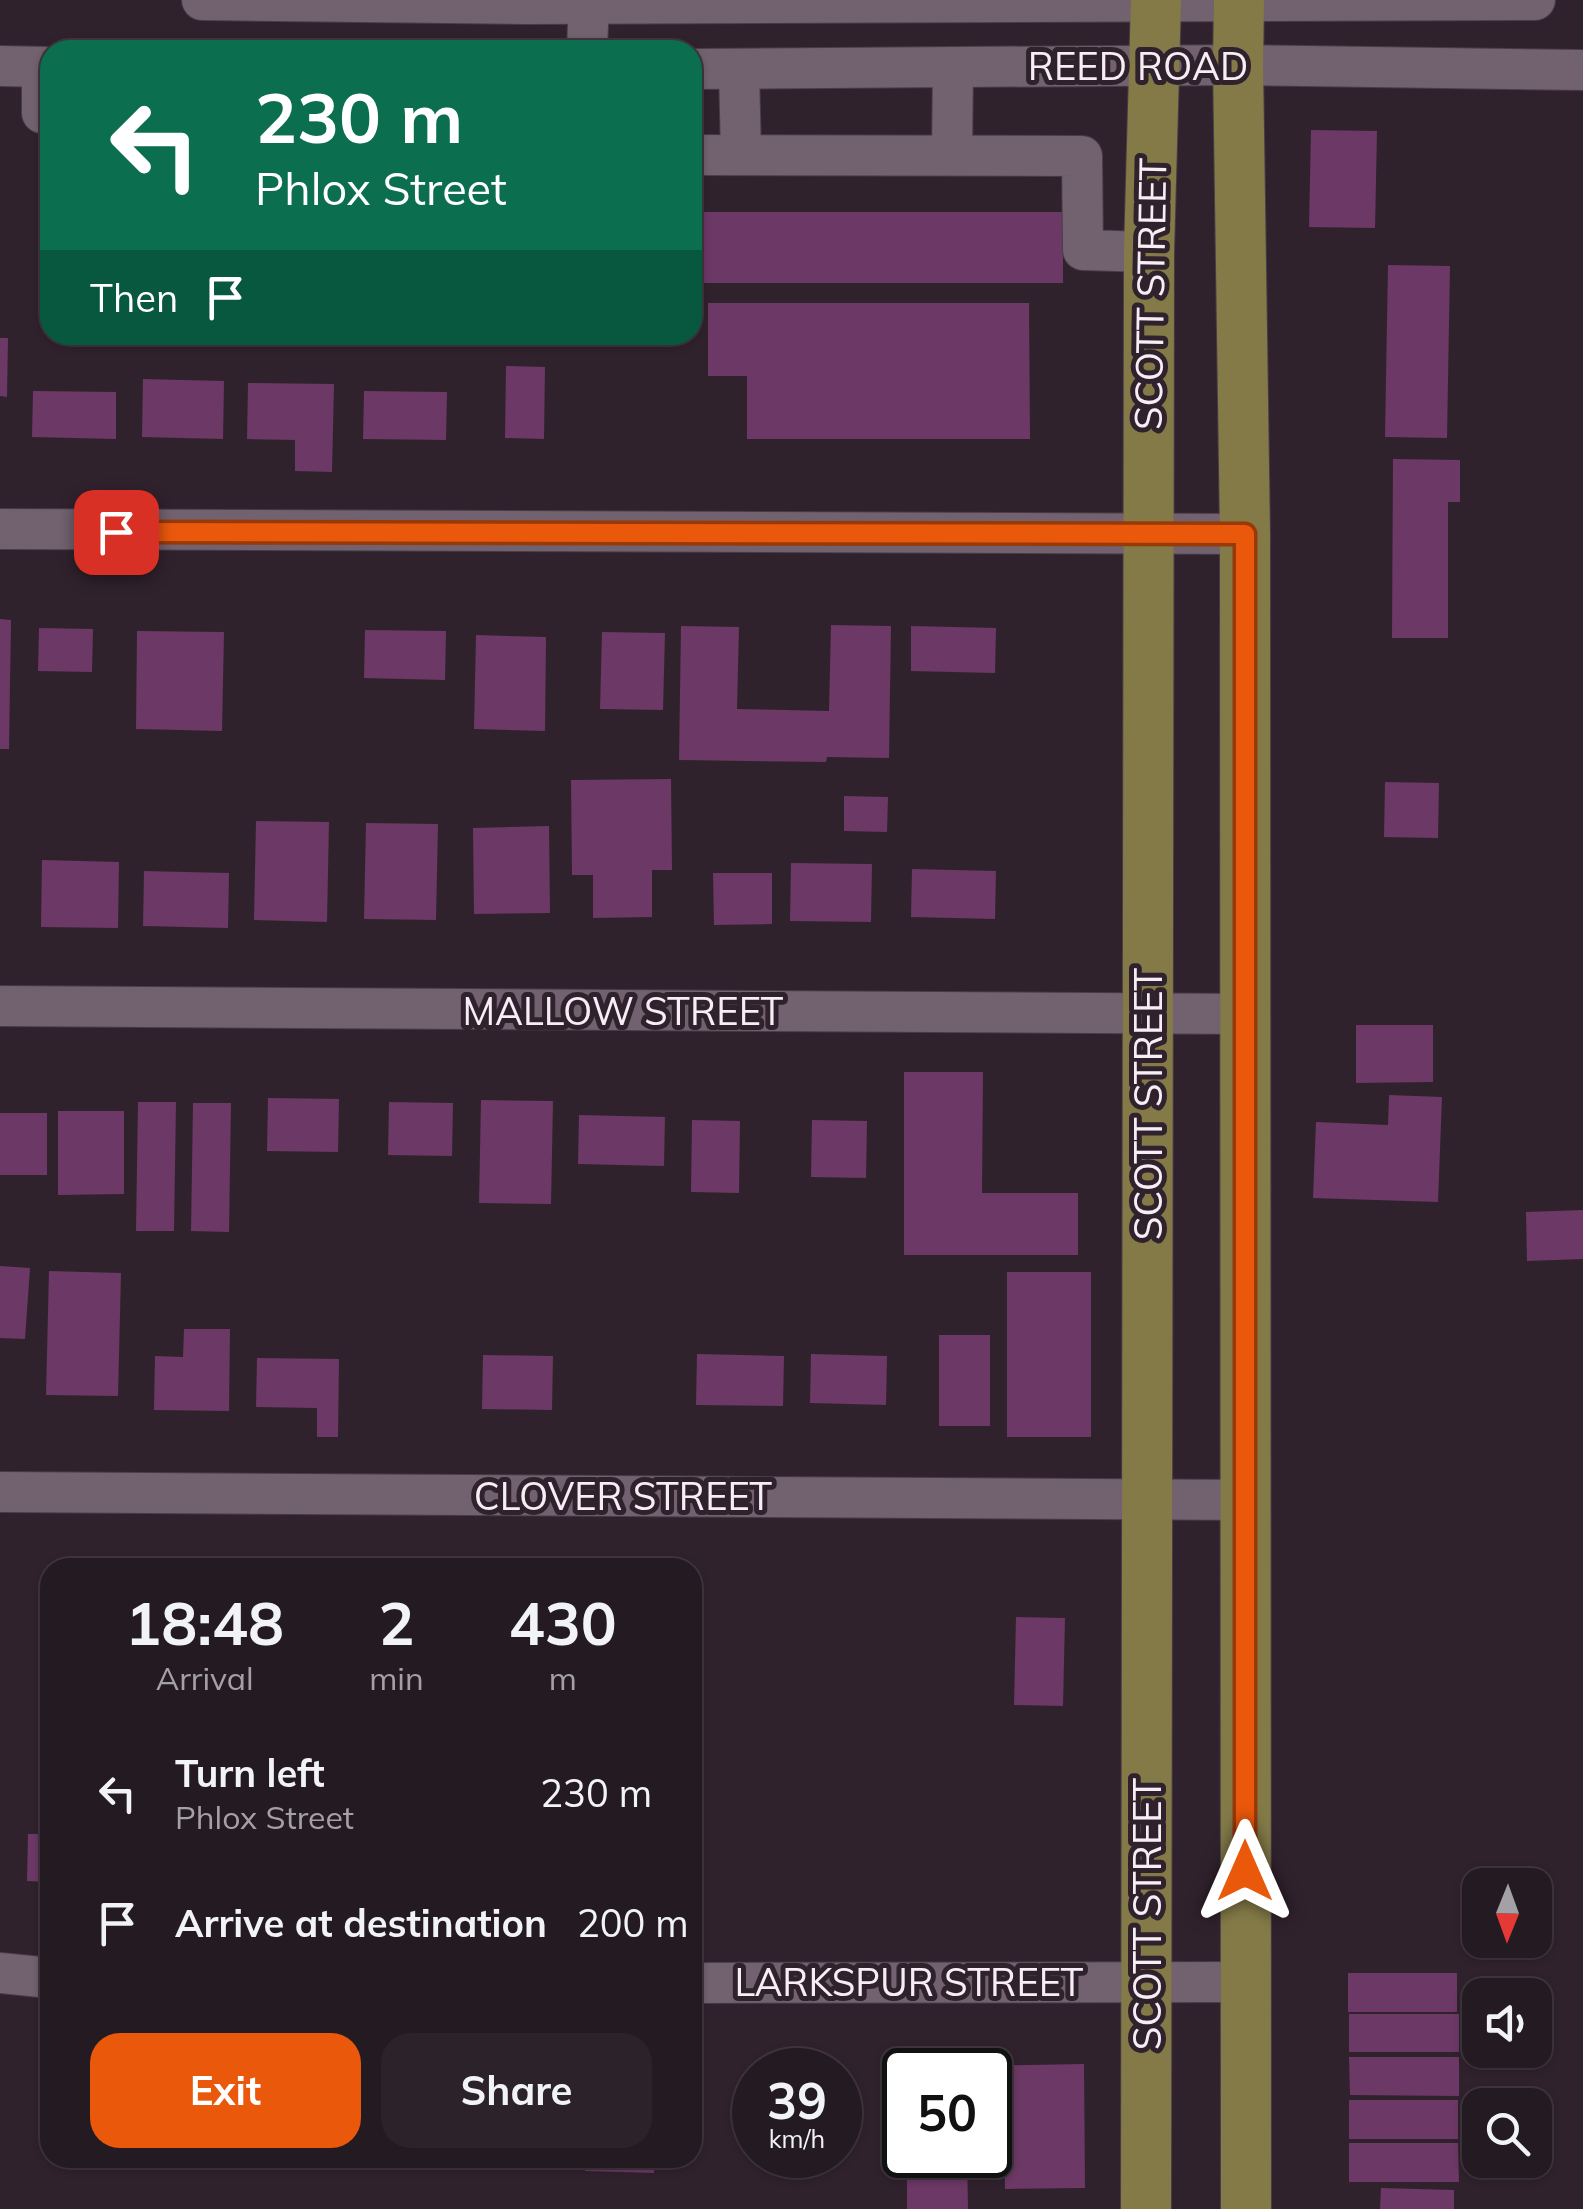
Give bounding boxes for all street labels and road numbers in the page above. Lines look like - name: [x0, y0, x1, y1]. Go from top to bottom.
- street label: REED ROAD: [1028, 42, 1248, 90]
- street label: SCOTT STREET: [1124, 157, 1176, 431]
- street label: SCOTT STREET: [1124, 968, 1172, 1240]
- street label: MALLOW STREET: [463, 987, 784, 1035]
- street label: CLOVER STREET: [474, 1472, 772, 1520]
- street label: SCOTT STREET: [1123, 1778, 1171, 2050]
- street label: LARKSPUR STREET: [734, 1958, 1084, 2006]

